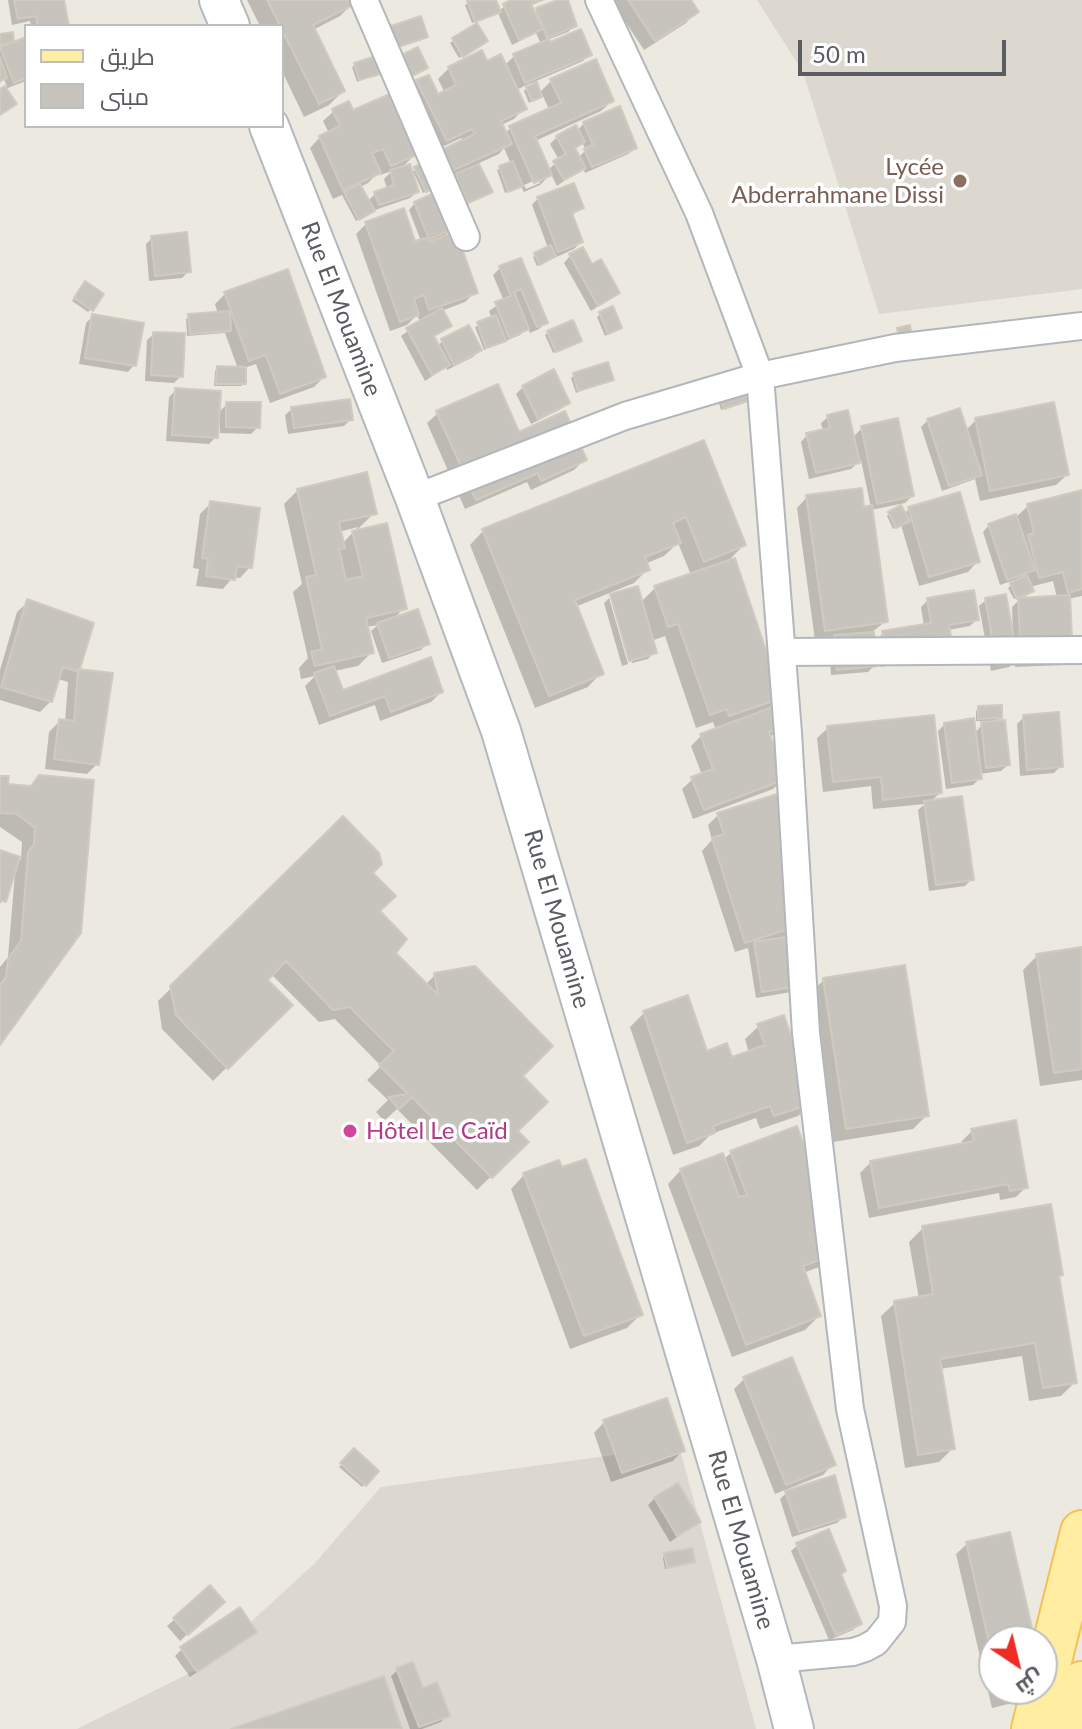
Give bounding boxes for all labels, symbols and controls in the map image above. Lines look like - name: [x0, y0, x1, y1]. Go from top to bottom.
- legend: [24, 24, 284, 128]
- scale bar: [802, 24, 1010, 74]
- text: 50 m: [812, 39, 866, 68]
- text: طريق: [100, 41, 155, 70]
- text: مبنى: [100, 81, 149, 110]
- place label: Lycée Abderrahmane Dissi: [731, 153, 944, 209]
- marker: Lycée Abderrahmane Dissi: [951, 172, 969, 190]
- street label: Rue El Mouamine: [294, 218, 388, 400]
- street label: Rue El Mouamine: [518, 826, 596, 1012]
- place label: Hôtel Le Caïd: [366, 1117, 508, 1145]
- marker: Hôtel Le Caïd: [341, 1122, 359, 1140]
- street label: Rue El Mouamine: [702, 1447, 780, 1633]
- north arrow: [978, 1625, 1058, 1705]
- text: ش: [1012, 1664, 1050, 1703]

